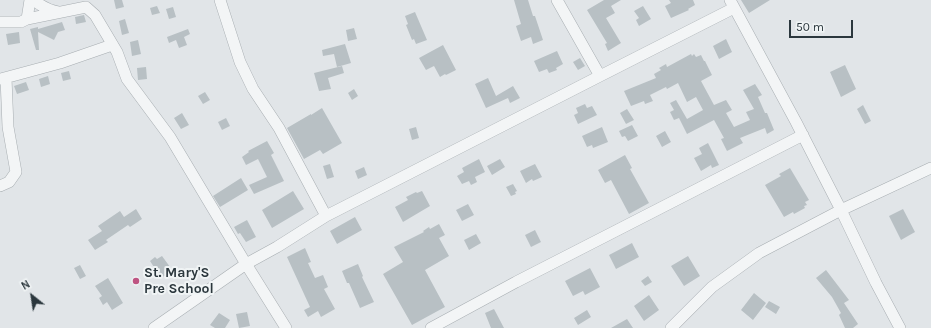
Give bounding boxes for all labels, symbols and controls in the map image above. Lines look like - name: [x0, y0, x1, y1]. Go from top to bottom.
- scale bar: [791, 12, 855, 38]
- text: 50 m: [796, 20, 824, 34]
- place label: St. Mary'S Pre School: [144, 265, 214, 298]
- north arrow: [12, 276, 52, 316]
- marker: St. Mary'S Pre School: [131, 276, 141, 286]
- text: N: [19, 278, 32, 293]

